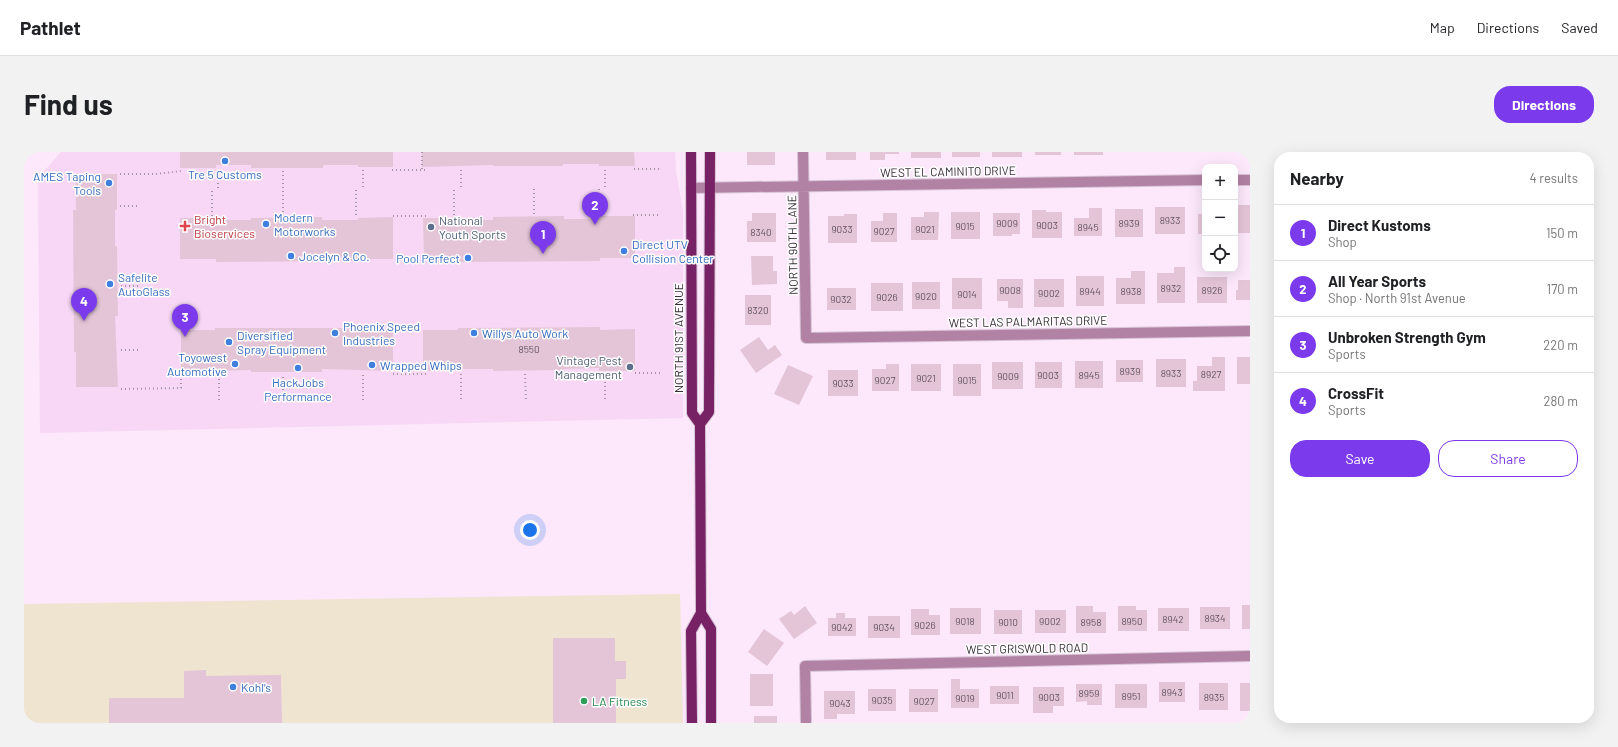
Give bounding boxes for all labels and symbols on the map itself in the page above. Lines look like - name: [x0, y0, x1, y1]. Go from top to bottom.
- marker: Tre 5 Customs: [220, 156, 230, 166]
- street label: WEST EL CAMINITO DRIVE: [880, 163, 1016, 179]
- place label: Tre 5 Customs: [188, 167, 262, 181]
- place label: AMES Taping Tools: [33, 169, 101, 197]
- marker: AMES Taping Tools: [104, 178, 114, 188]
- pin: 2: [582, 192, 608, 225]
- street label: NORTH 90TH LANE: [784, 195, 800, 295]
- place label: Modern Motorworks: [274, 210, 336, 238]
- place label: Bright Bioservices: [194, 212, 255, 240]
- place label: National Youth Sports: [439, 213, 506, 241]
- house number: 8933: [1160, 214, 1180, 226]
- house number: 9009: [996, 217, 1018, 229]
- house number: 8939: [1119, 217, 1139, 229]
- marker: Modern Motorworks: [261, 219, 271, 229]
- house number: 9003: [1036, 219, 1058, 231]
- marker: Bright Bioservices: [179, 220, 191, 232]
- house number: 9015: [955, 220, 975, 232]
- pin: 1: [530, 221, 556, 254]
- house number: 8945: [1077, 221, 1099, 233]
- marker: National Youth Sports: [426, 222, 436, 232]
- house number: 9033: [831, 223, 853, 235]
- house number: 9021: [915, 223, 935, 235]
- house number: 9027: [874, 225, 895, 237]
- house number: 8340: [750, 226, 772, 238]
- place label: Direct UTV Collision Center: [632, 237, 714, 265]
- marker: Direct UTV Collision Center: [619, 246, 629, 256]
- place label: Jocelyn & Co.: [299, 249, 370, 263]
- marker: Jocelyn & Co.: [286, 251, 296, 261]
- place label: Pool Perfect: [396, 251, 460, 265]
- marker: Pool Perfect: [463, 253, 473, 263]
- place label: Safelite AutoGlass: [118, 270, 170, 298]
- marker: Safelite AutoGlass: [105, 279, 115, 289]
- house number: 8932: [1161, 282, 1181, 294]
- street label: NORTH 91ST AVENUE: [671, 283, 685, 393]
- house number: 9008: [999, 284, 1021, 296]
- house number: 8926: [1202, 284, 1222, 296]
- house number: 8944: [1079, 285, 1101, 297]
- house number: 8938: [1121, 285, 1141, 297]
- house number: 9002: [1038, 287, 1060, 299]
- pin: 4: [71, 288, 97, 321]
- house number: 9014: [957, 288, 977, 300]
- house number: 9020: [915, 290, 937, 302]
- house number: 9026: [876, 291, 898, 303]
- house number: 9032: [830, 293, 852, 305]
- pin: 3: [172, 304, 198, 337]
- house number: 8320: [747, 304, 769, 316]
- street label: WEST LAS PALMARITAS DRIVE: [948, 313, 1108, 329]
- place label: Phoenix Speed Industries: [343, 319, 420, 347]
- place label: Willys Auto Work: [482, 326, 568, 340]
- place label: Diversified Spray Equipment: [237, 328, 326, 356]
- marker: Phoenix Speed Industries: [330, 328, 340, 338]
- marker: Willys Auto Work: [469, 328, 479, 338]
- marker: Diversified Spray Equipment: [224, 337, 234, 347]
- house number: 8550: [518, 343, 540, 355]
- place label: Toyowest Automotive: [167, 350, 227, 378]
- place label: Vintage Pest Management: [555, 353, 622, 381]
- place label: Wrapped Whips: [380, 358, 462, 372]
- marker: Toyowest Automotive: [230, 359, 240, 369]
- marker: Wrapped Whips: [367, 360, 377, 370]
- marker: Vintage Pest Management: [625, 362, 635, 372]
- marker: HackJobs Performance: [293, 363, 303, 373]
- house number: 8939: [1120, 365, 1140, 377]
- house number: 8933: [1161, 367, 1181, 379]
- house number: 8927: [1201, 368, 1222, 380]
- house number: 9003: [1037, 369, 1059, 381]
- house number: 8945: [1078, 369, 1100, 381]
- house number: 9009: [997, 370, 1019, 382]
- house number: 9021: [916, 372, 936, 384]
- house number: 9027: [875, 374, 896, 386]
- house number: 9015: [957, 374, 977, 386]
- place label: HackJobs Performance: [264, 375, 332, 403]
- house number: 9033: [832, 377, 854, 389]
- your location: [520, 520, 540, 540]
- house number: 8934: [1204, 612, 1226, 624]
- house number: 8942: [1162, 613, 1184, 625]
- house number: 9018: [955, 615, 975, 627]
- house number: 9002: [1039, 615, 1061, 627]
- house number: 8950: [1121, 615, 1143, 627]
- house number: 9010: [998, 616, 1018, 628]
- house number: 8958: [1081, 616, 1101, 628]
- house number: 9026: [914, 619, 936, 631]
- house number: 9042: [831, 621, 853, 633]
- house number: 9034: [873, 621, 895, 633]
- street label: WEST GRISWOLD ROAD: [966, 640, 1088, 656]
- place label: Kohl's: [241, 680, 271, 694]
- marker: Kohl's: [228, 682, 238, 692]
- house number: 8943: [1161, 686, 1183, 698]
- house number: 8959: [1079, 687, 1099, 699]
- house number: 9011: [996, 689, 1014, 701]
- house number: 8951: [1122, 690, 1140, 702]
- house number: 9003: [1038, 691, 1060, 703]
- house number: 8935: [1204, 691, 1224, 703]
- house number: 9019: [955, 692, 975, 704]
- place label: LA Fitness: [592, 694, 648, 708]
- house number: 9035: [871, 694, 893, 706]
- house number: 9027: [914, 695, 935, 707]
- marker: LA Fitness: [579, 696, 589, 706]
- house number: 9043: [829, 697, 851, 709]

